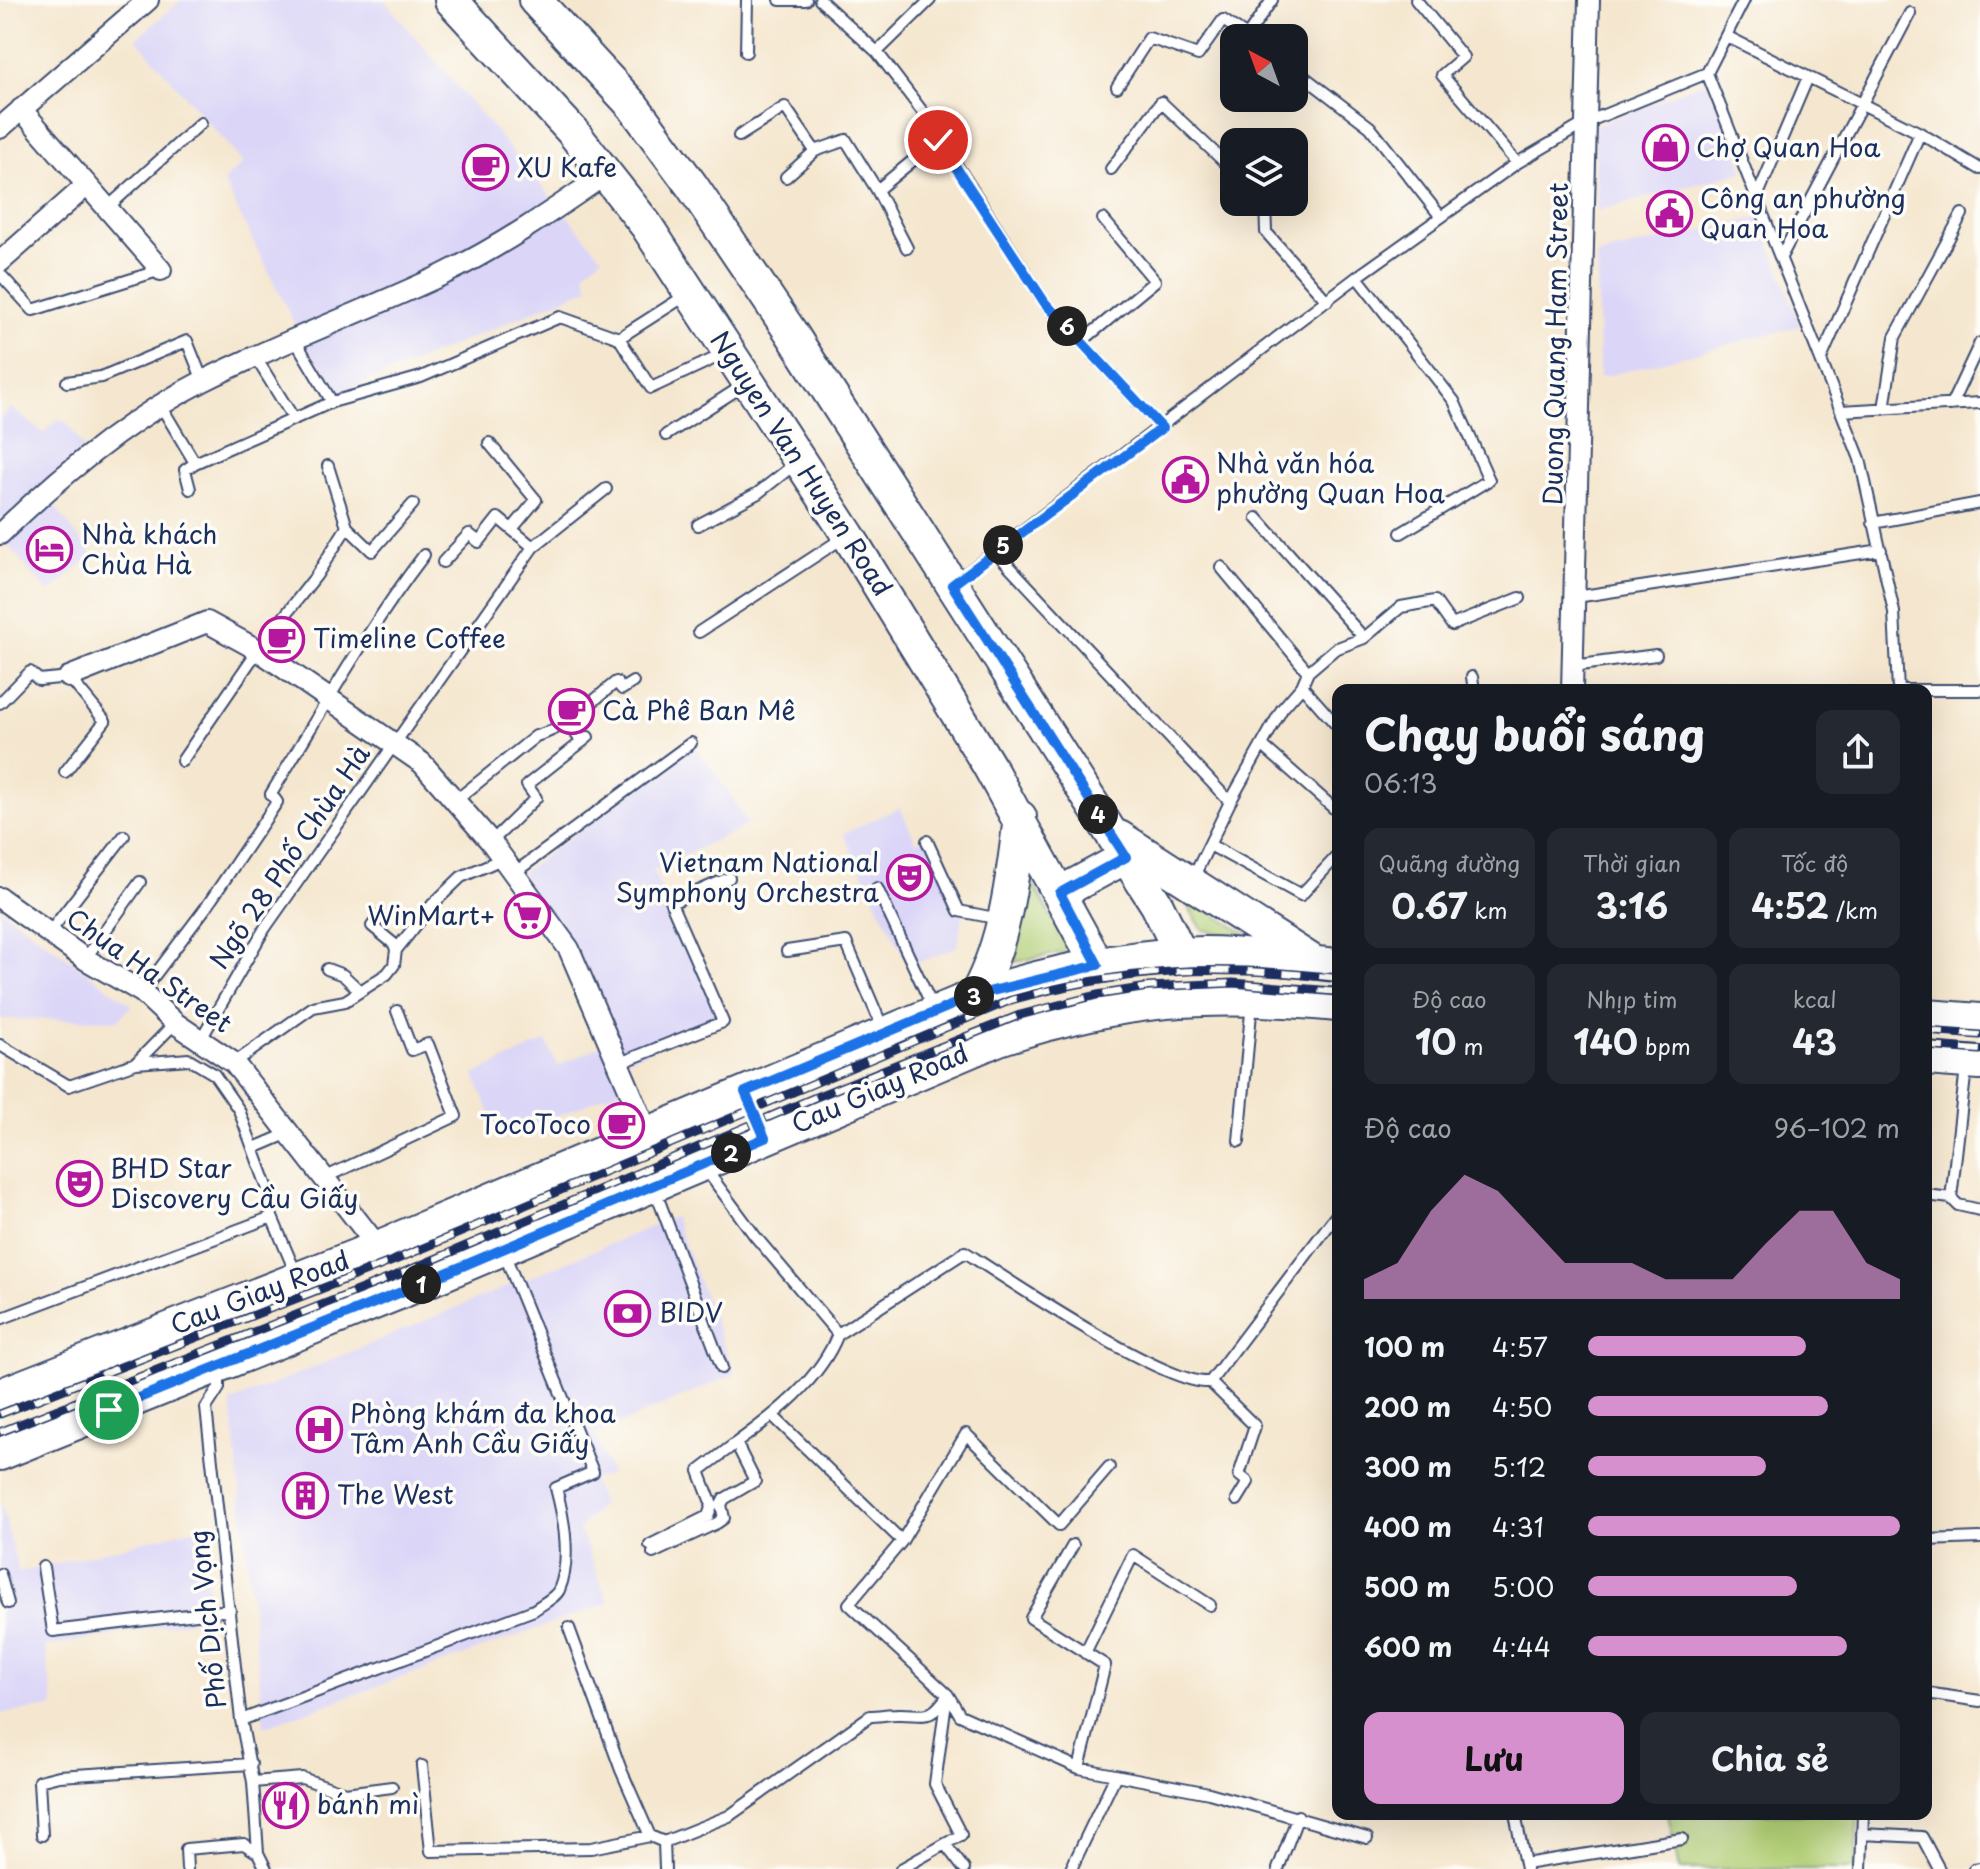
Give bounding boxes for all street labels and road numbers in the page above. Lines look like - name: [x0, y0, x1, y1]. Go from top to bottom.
- street label: Duong Quang Ham Street: [1532, 182, 1577, 506]
- street label: Nguyen Van Huyen Road: [702, 323, 903, 603]
- street label: Ngõ 28 Phố Chùa Hà: [199, 736, 379, 976]
- street label: Chua Ha Street: [59, 898, 241, 1042]
- street label: Cau Giay Road: [785, 1033, 974, 1142]
- street label: Cau Giay Road: [164, 1240, 355, 1344]
- street label: Phố Dịch Vọng: [178, 1528, 235, 1711]

